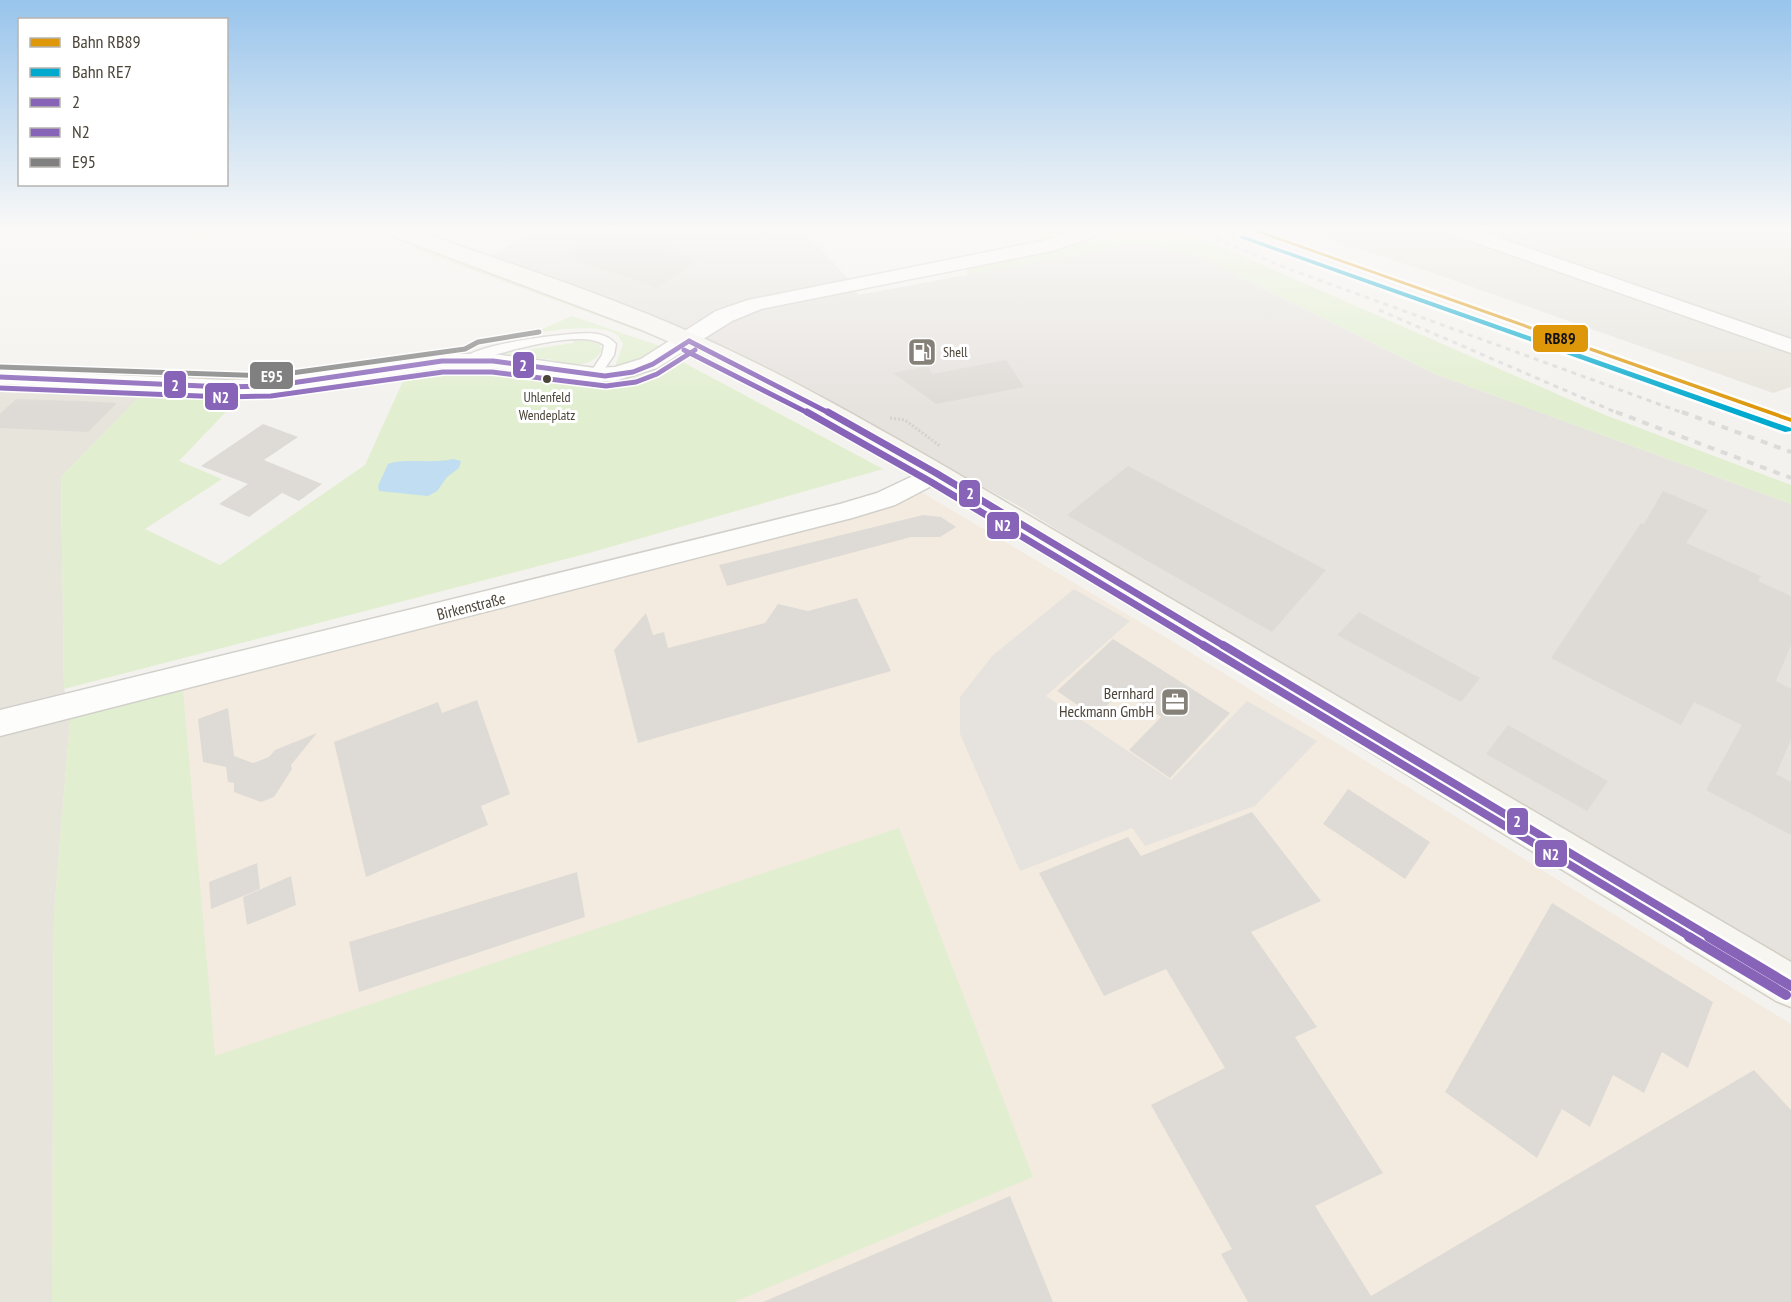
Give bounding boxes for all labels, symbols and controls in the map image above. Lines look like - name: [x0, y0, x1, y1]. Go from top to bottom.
- legend: [18, 18, 228, 186]
- text: Bahn RB89: [72, 30, 141, 53]
- text: Bahn RE7: [72, 60, 132, 83]
- text: 2: [72, 90, 80, 113]
- text: N2: [72, 120, 90, 143]
- text: E95: [72, 150, 96, 173]
- line badge: RB89: [1532, 324, 1589, 353]
- text: RB89: [1544, 328, 1576, 348]
- fuel station icon: Shell: [906, 336, 938, 368]
- place label: Shell: [943, 343, 968, 361]
- line badge: 2: [512, 351, 535, 379]
- text: 2: [519, 355, 527, 375]
- line badge: E95: [249, 361, 294, 390]
- text: E95: [261, 366, 283, 386]
- line badge: 2: [163, 370, 187, 399]
- marker: Uhlenfeld Wendeplatz: [541, 373, 553, 385]
- text: 2: [171, 375, 179, 395]
- line badge: N2: [204, 382, 239, 411]
- text: N2: [213, 387, 229, 407]
- place label: Uhlenfeld Wendeplatz: [519, 388, 575, 424]
- line badge: 2: [958, 479, 981, 508]
- text: 2: [966, 483, 974, 503]
- line badge: N2: [986, 511, 1020, 540]
- text: N2: [995, 515, 1011, 535]
- street label: Birkenstraße: [435, 588, 507, 624]
- place label: Bernhard Heckmann GmbH: [1059, 683, 1154, 721]
- office icon: Bernhard Heckmann GmbH: [1159, 686, 1191, 718]
- line badge: 2: [1506, 807, 1529, 836]
- text: 2: [1513, 811, 1521, 831]
- line badge: N2: [1534, 839, 1568, 868]
- text: N2: [1543, 844, 1559, 864]

